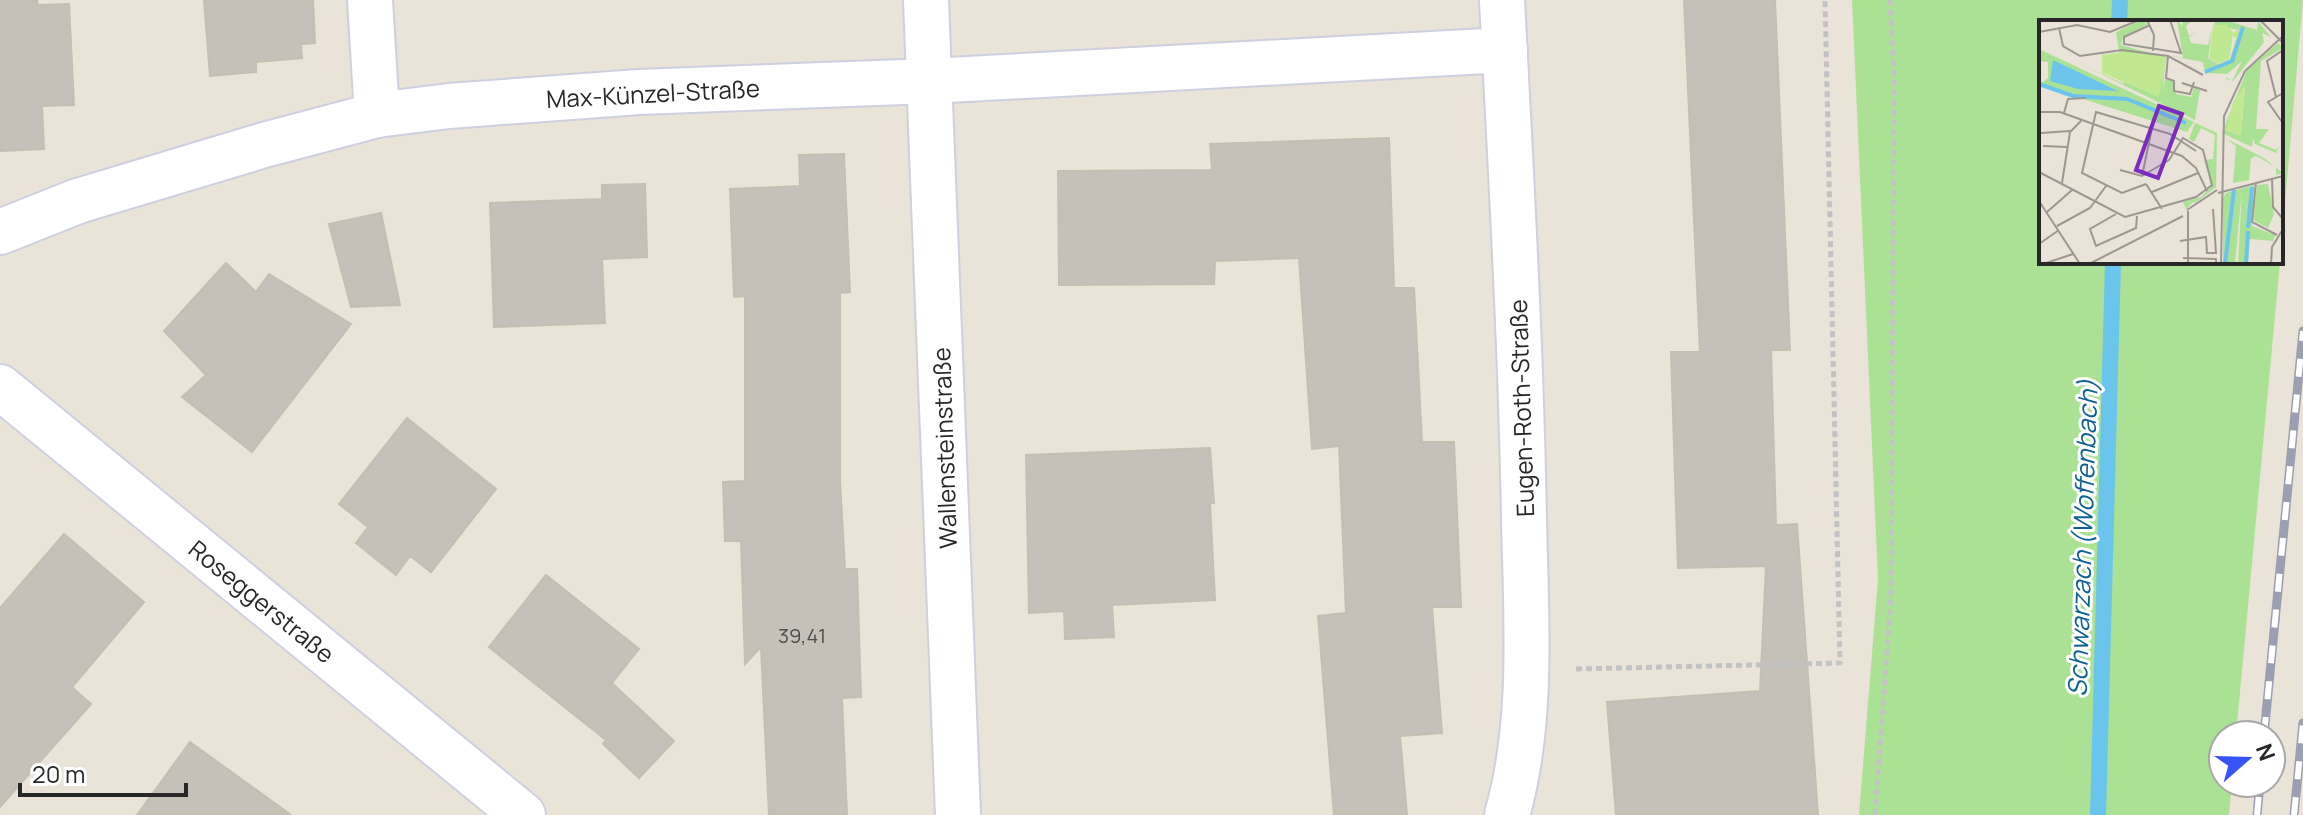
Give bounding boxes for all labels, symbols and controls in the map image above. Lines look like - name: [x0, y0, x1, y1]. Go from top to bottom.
- inset map: [2039, 20, 2283, 264]
- street label: Max-Künzel-Straße: [545, 71, 761, 115]
- street label: Eugen-Roth-Straße: [1501, 299, 1541, 517]
- street label: Wallensteinstraße: [924, 347, 964, 549]
- water label: Schwarzach (Woffenbach): [2058, 379, 2106, 697]
- street label: Roseggerstraße: [182, 532, 342, 670]
- house number: 39,41: [778, 622, 826, 649]
- north arrow: [2207, 719, 2287, 799]
- text: N: [2249, 740, 2283, 765]
- scale bar: [20, 747, 186, 797]
- text: 20 m: [32, 757, 85, 790]

